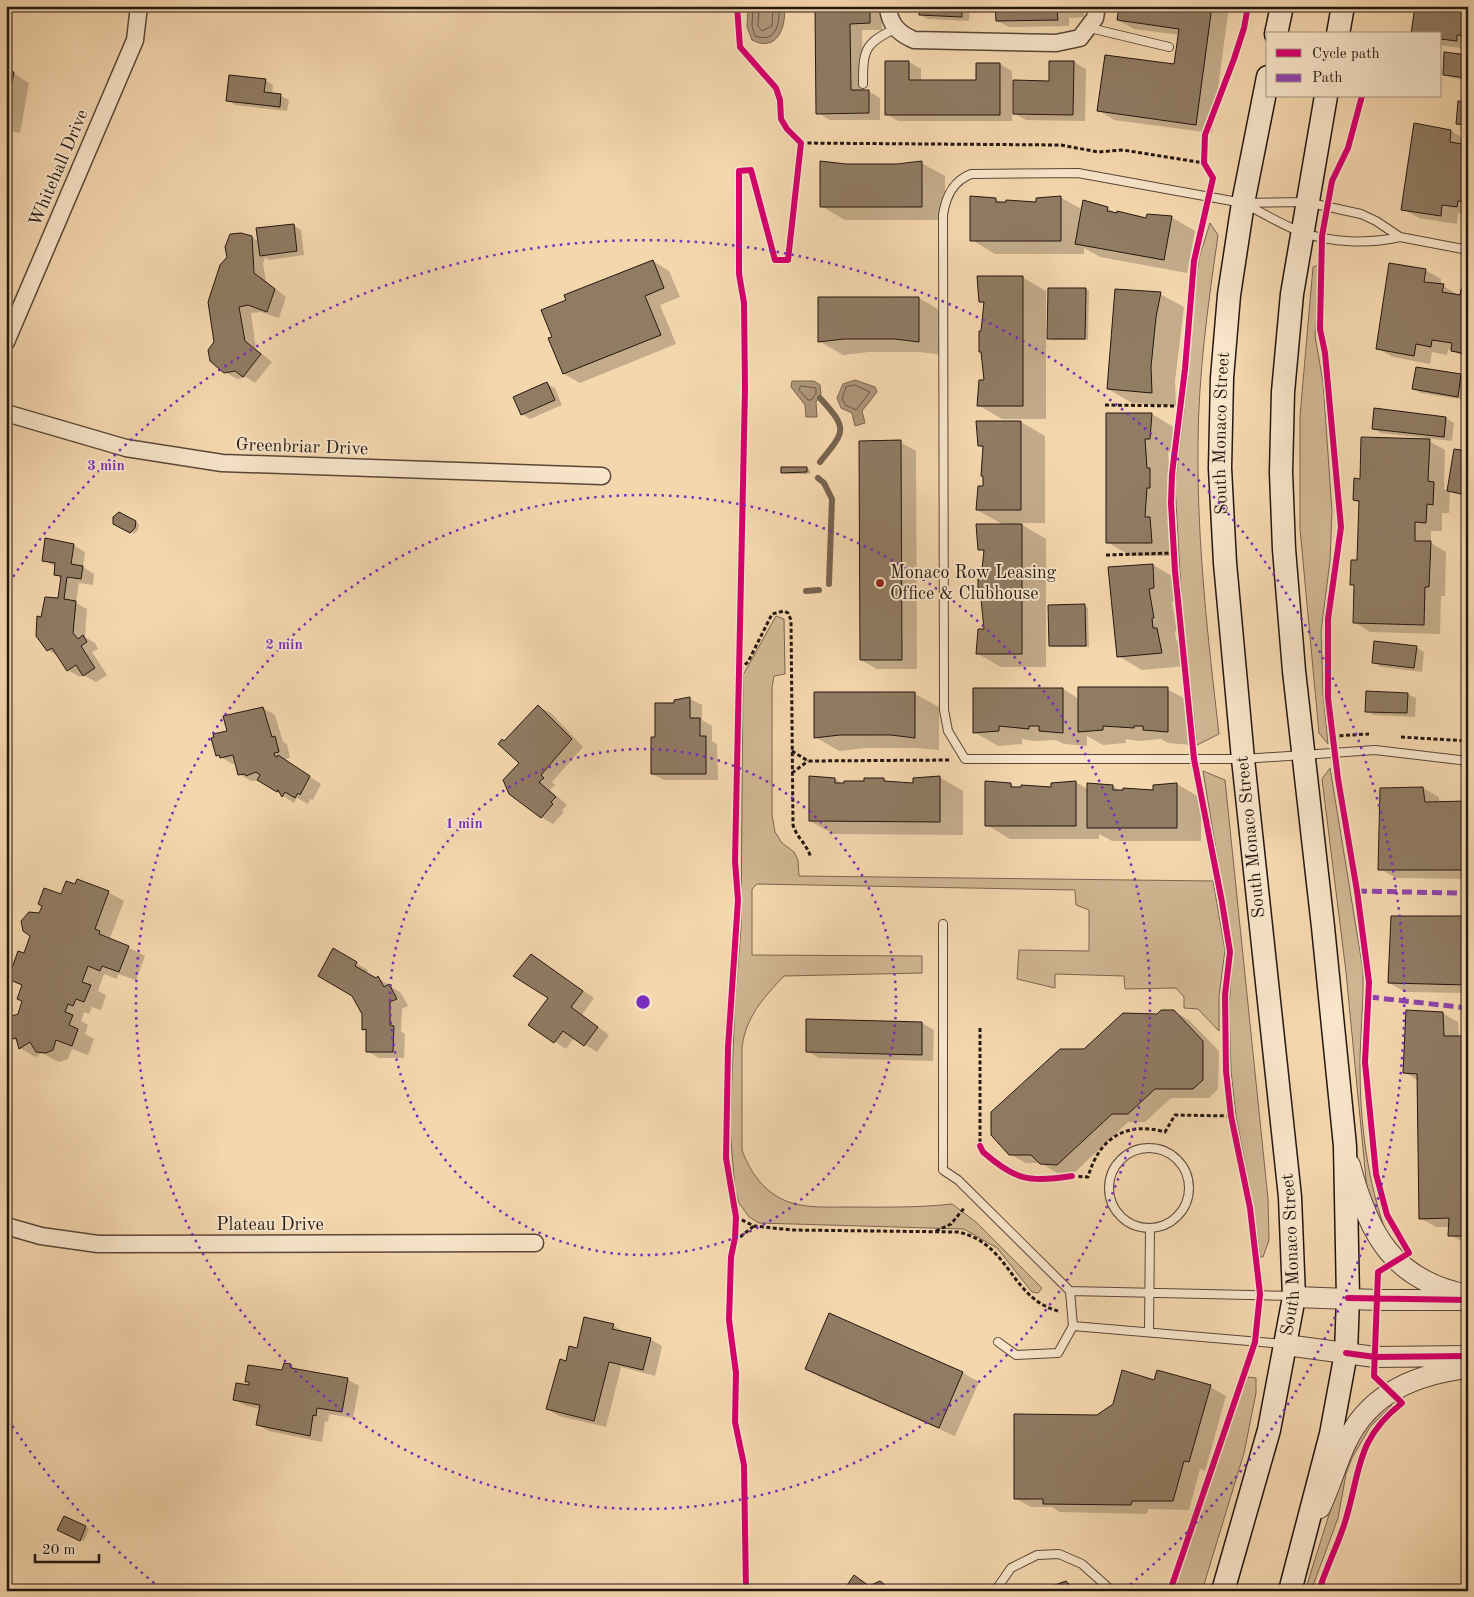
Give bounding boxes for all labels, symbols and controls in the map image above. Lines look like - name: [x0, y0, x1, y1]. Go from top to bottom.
- legend: [1266, 32, 1442, 98]
- text: Cycle path: [1312, 47, 1380, 62]
- text: Path: [1312, 71, 1342, 86]
- street label: Whitehall Drive: [26, 107, 92, 229]
- street label: South Monaco Street: [1211, 351, 1233, 515]
- street label: Greenbriar Drive: [235, 436, 369, 458]
- text: 3 min: [87, 459, 125, 474]
- place label: Monaco Row Leasing Office & Clubhouse: [890, 564, 1057, 603]
- marker: Monaco Row Leasing Office & Clubhouse: [874, 577, 886, 589]
- text: 2 min: [265, 638, 303, 653]
- street label: South Monaco Street: [1234, 755, 1268, 919]
- text: 1 min: [445, 817, 483, 832]
- centre of rings: [634, 993, 652, 1011]
- street label: South Monaco Street: [1278, 1172, 1303, 1337]
- street label: Plateau Drive: [216, 1216, 324, 1234]
- scale bar: [35, 1532, 99, 1564]
- text: 20 m: [42, 1543, 76, 1558]

